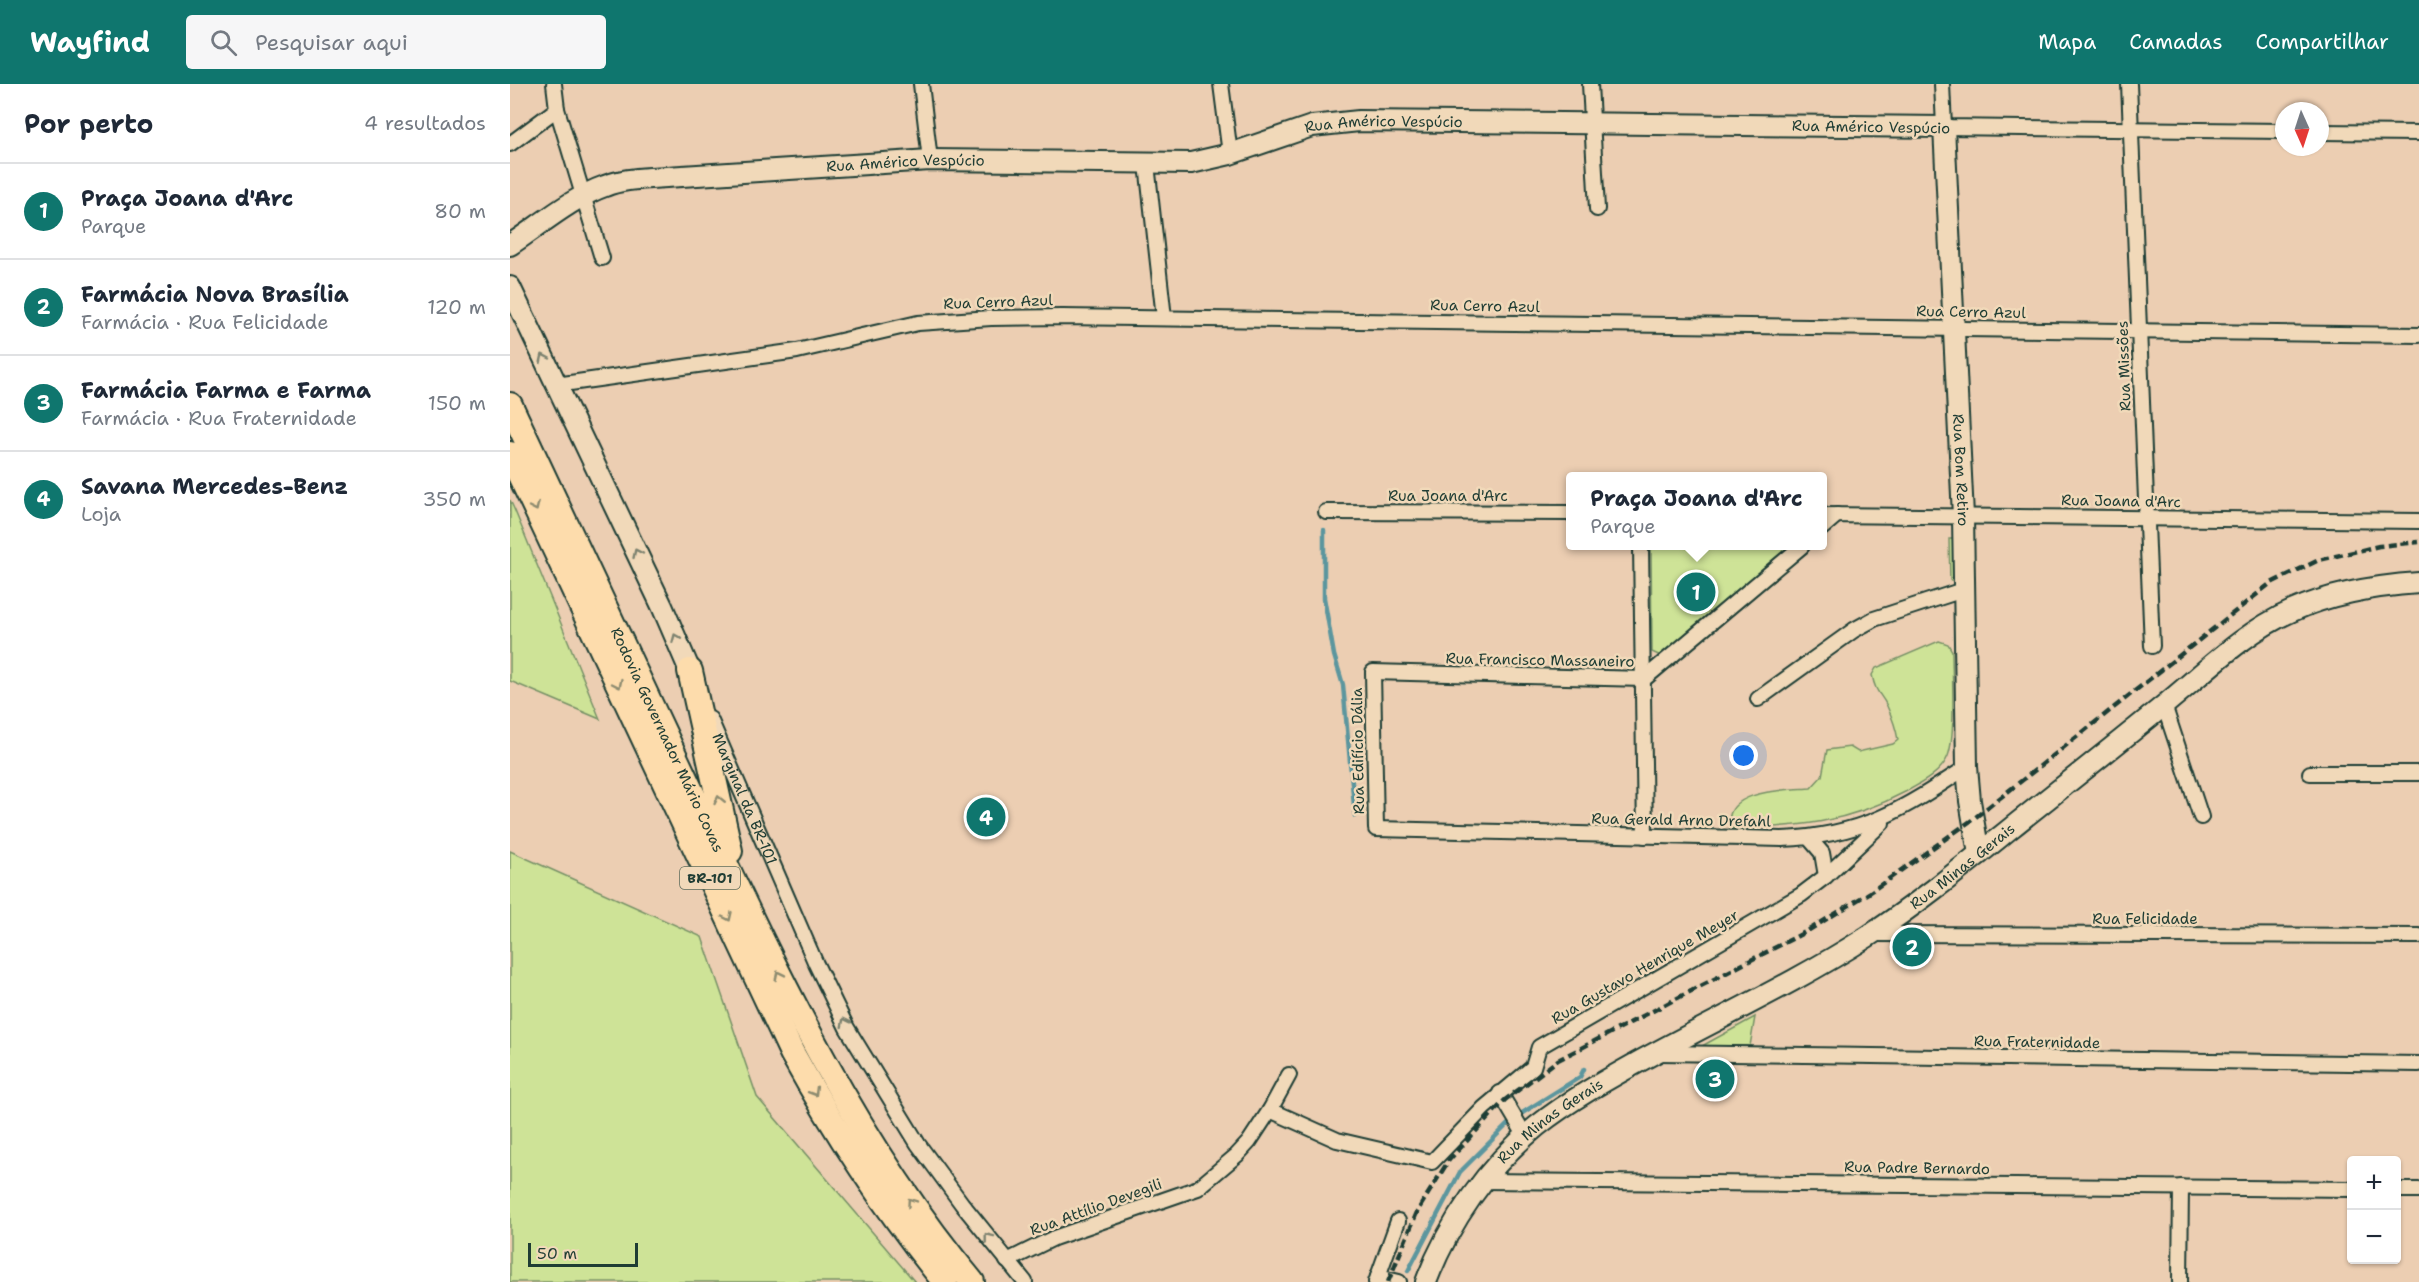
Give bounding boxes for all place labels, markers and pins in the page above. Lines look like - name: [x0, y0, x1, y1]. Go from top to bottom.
- pin: 1: [1676, 570, 1716, 614]
- pin: 4: [966, 794, 1006, 840]
- pin: 2: [1892, 924, 1932, 970]
- pin: 3: [1696, 1056, 1734, 1102]

